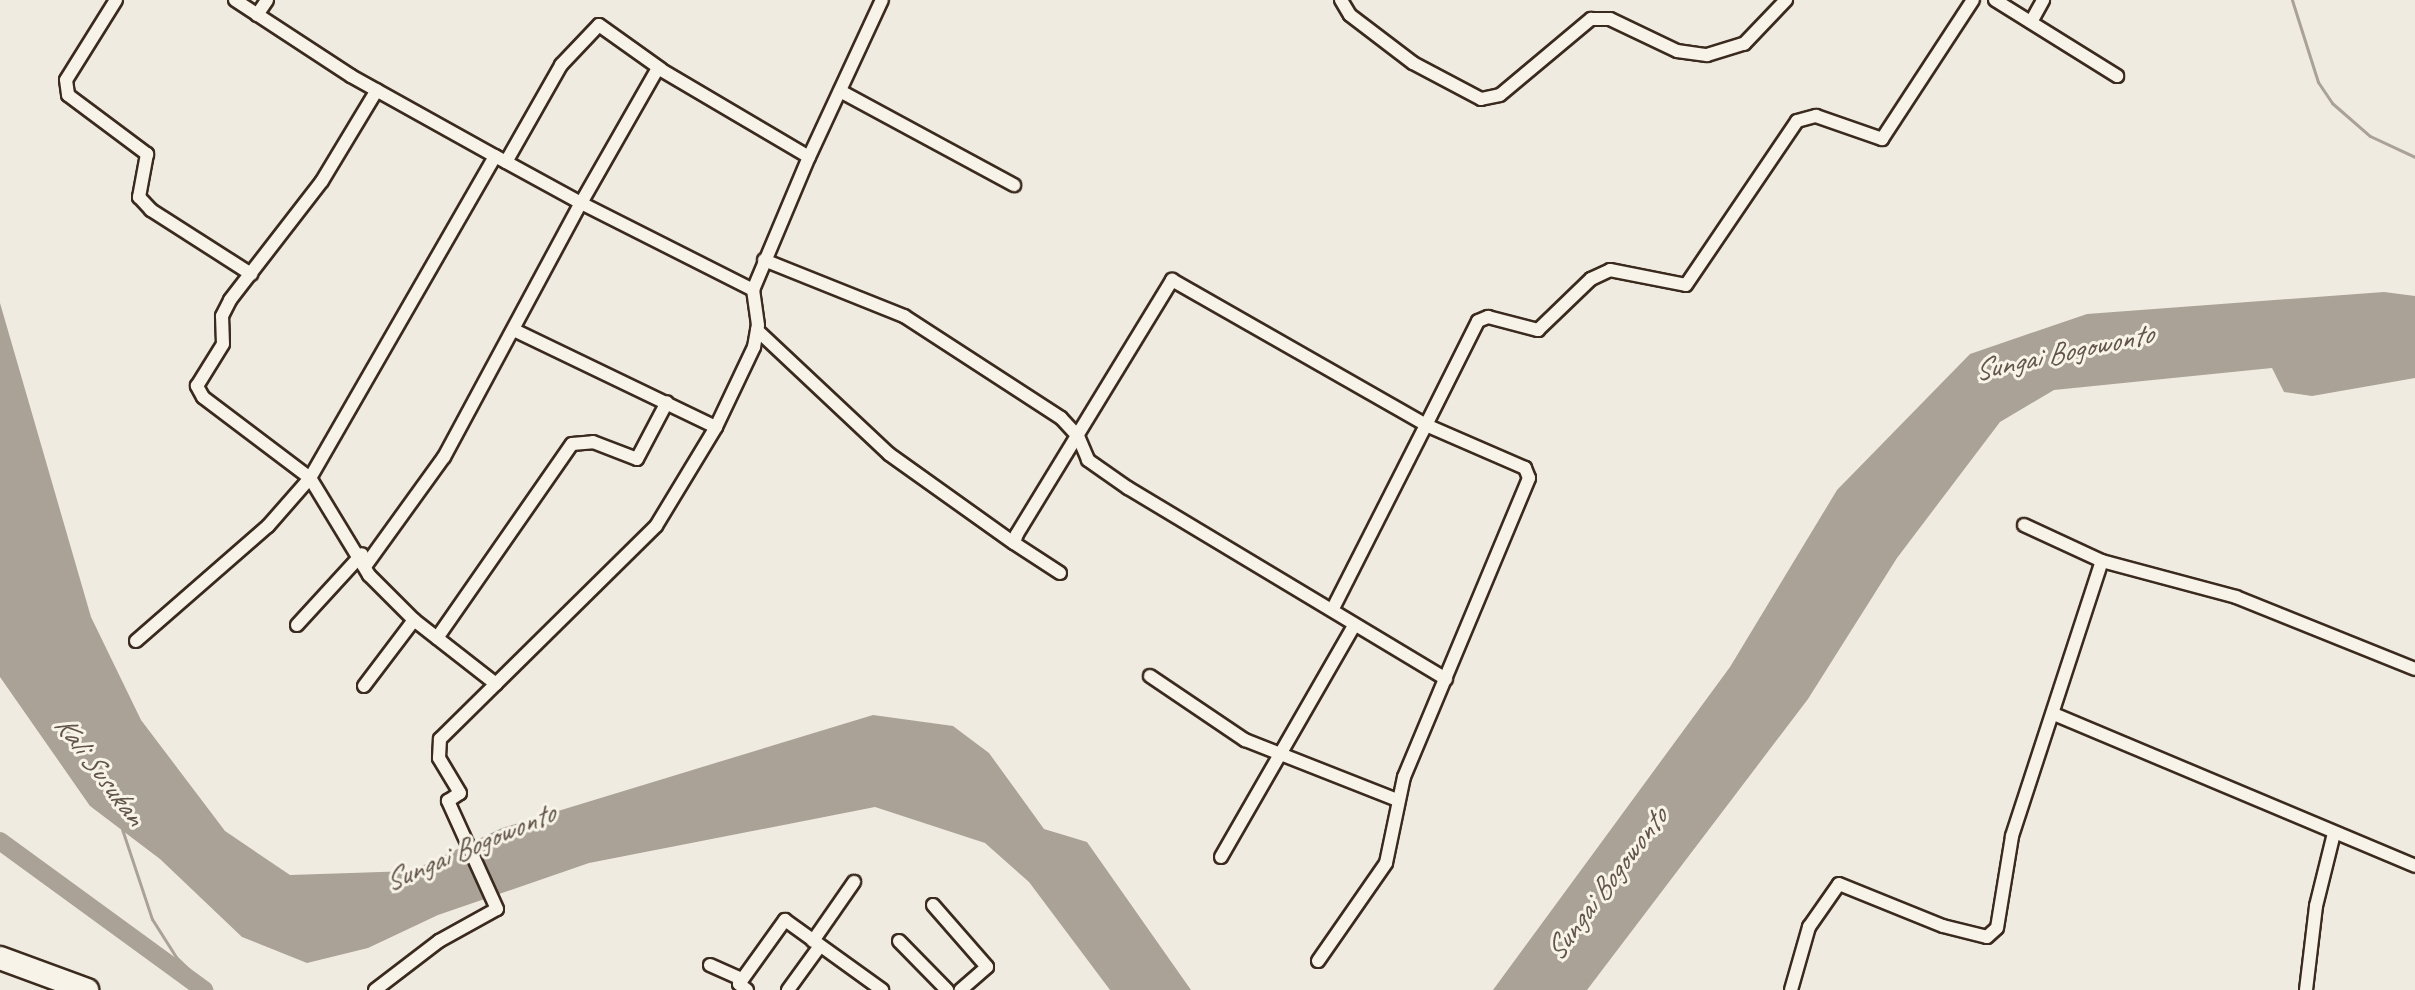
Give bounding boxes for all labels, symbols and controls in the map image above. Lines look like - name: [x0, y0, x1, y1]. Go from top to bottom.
- water label: Sungai Bogowonto: [1970, 316, 2156, 388]
- water label: Kali Susukan: [47, 708, 153, 832]
- water label: Sungai Bogowonto: [378, 795, 560, 899]
- water label: Sungai Bogowonto: [1537, 801, 1675, 967]

